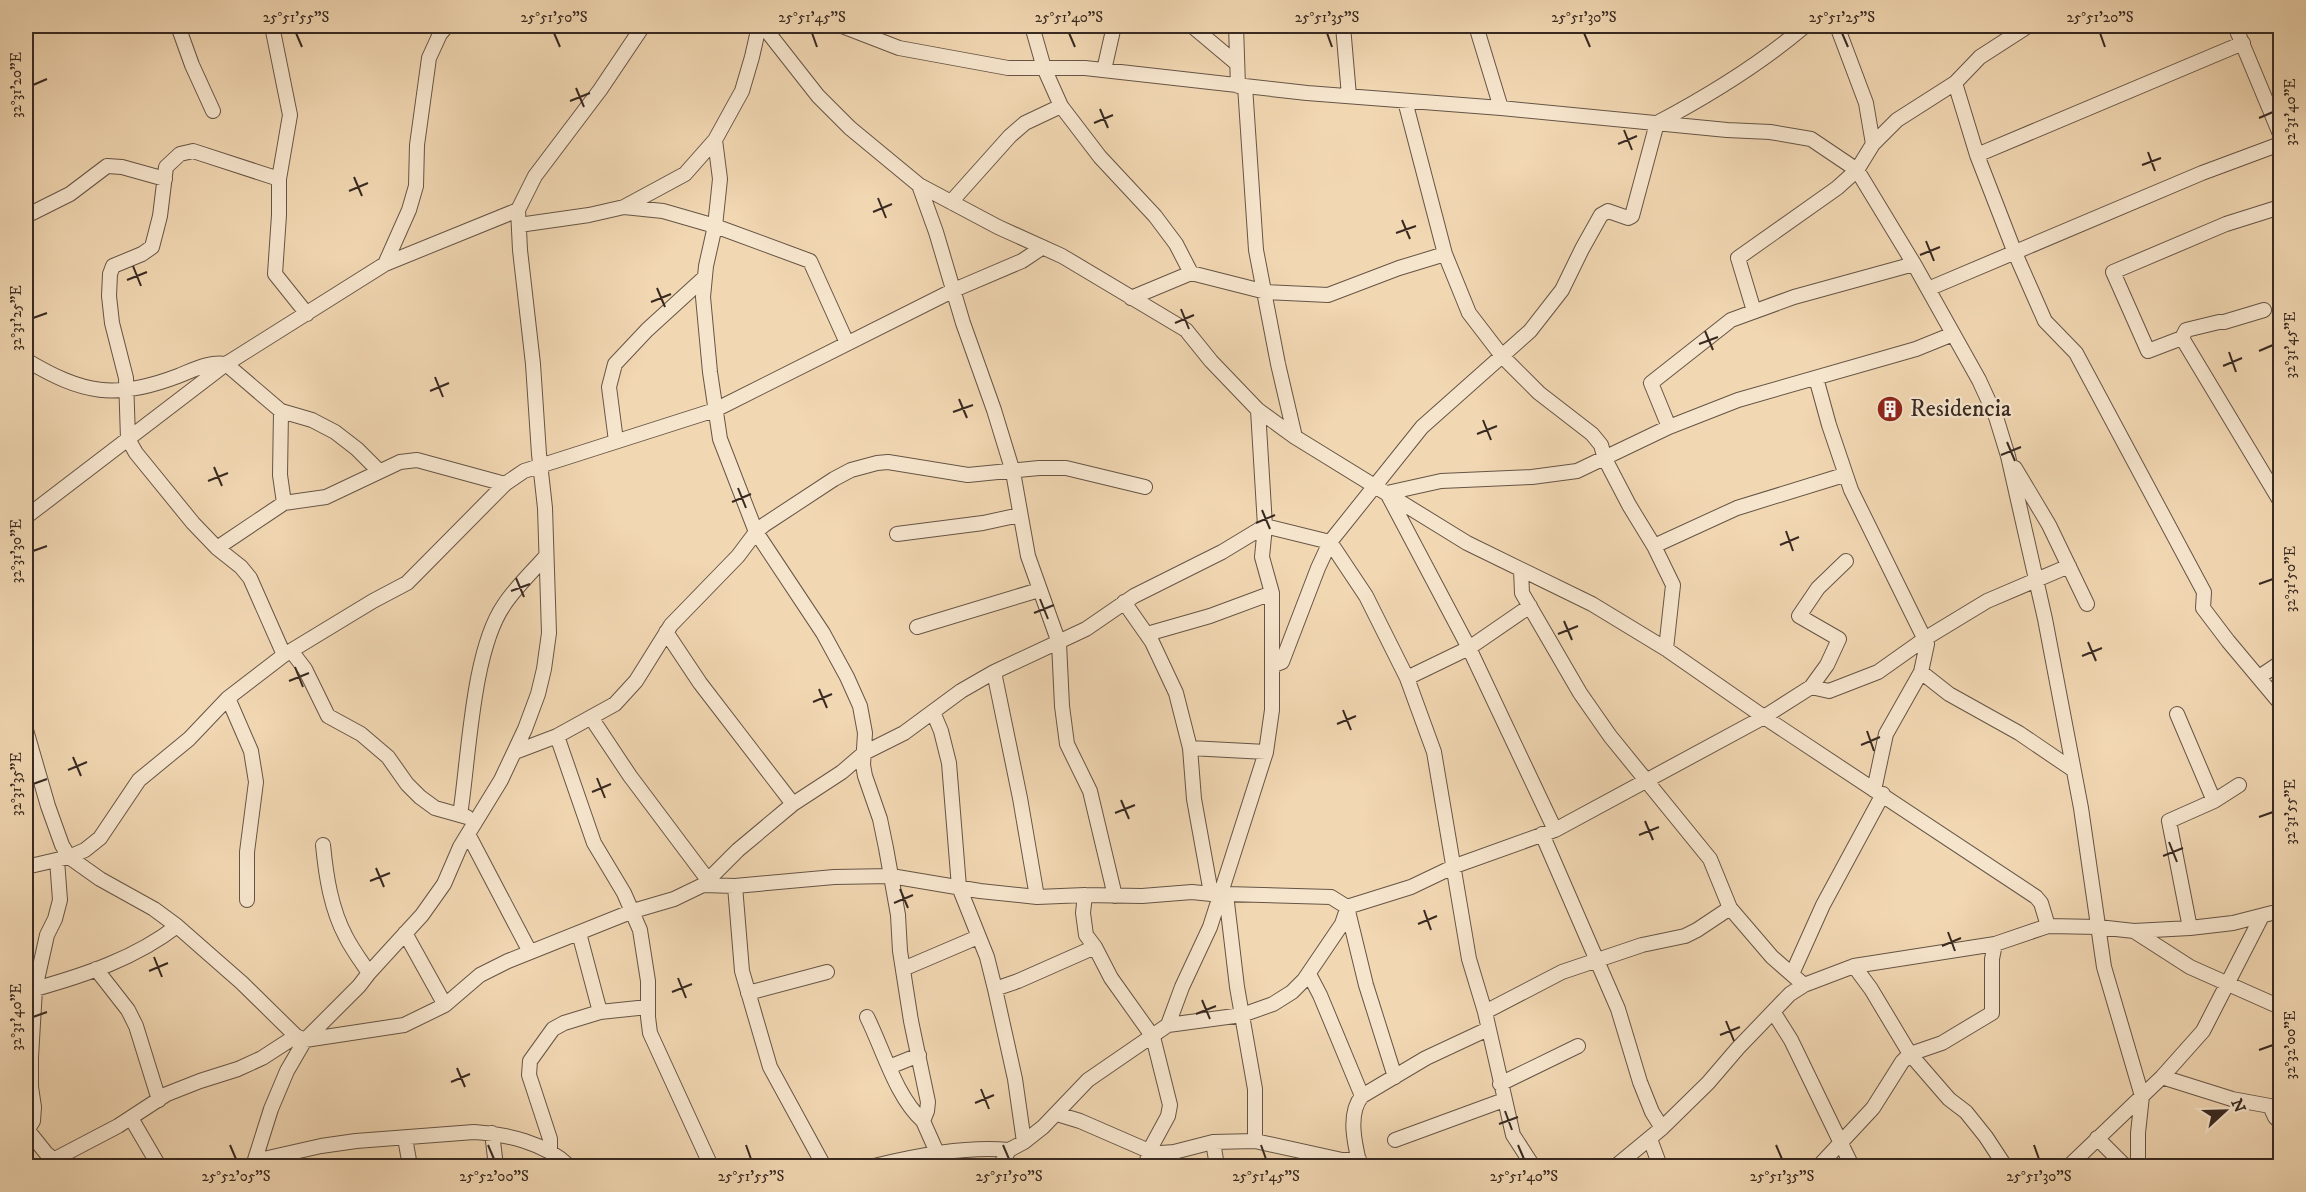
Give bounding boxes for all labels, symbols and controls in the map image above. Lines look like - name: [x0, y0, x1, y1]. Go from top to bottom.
- text: 25°51'55"S: [263, 8, 329, 27]
- text: 25°51'50"S: [520, 8, 588, 27]
- text: 25°51'45"S: [778, 8, 846, 27]
- text: 25°51'40"S: [1035, 8, 1103, 27]
- text: 25°51'35"S: [1295, 8, 1359, 27]
- text: 25°51'30"S: [1551, 8, 1617, 27]
- text: 25°51'25"S: [1809, 8, 1875, 27]
- text: 25°51'20"S: [2066, 8, 2134, 27]
- text: 32°31'20"E: [7, 52, 26, 118]
- text: 32°31'40"E: [2281, 78, 2300, 146]
- text: 32°31'25"E: [7, 285, 26, 351]
- text: 32°31'45"E: [2281, 311, 2300, 378]
- building icon: Residencia: [1875, 394, 1905, 424]
- place label: Residencia: [1910, 394, 2012, 424]
- text: 32°31'30"E: [7, 518, 26, 583]
- text: 32°31'50"E: [2281, 545, 2300, 612]
- text: 32°31'35"E: [7, 752, 26, 816]
- text: 32°31'55"E: [2281, 779, 2300, 845]
- text: 32°31'40"E: [7, 983, 26, 1051]
- text: 32°32'00"E: [2281, 1010, 2300, 1079]
- north arrow: [2195, 1081, 2255, 1141]
- text: N: [2226, 1096, 2250, 1116]
- text: 25°52'05"S: [201, 1167, 271, 1186]
- text: 25°52'00"S: [459, 1167, 529, 1186]
- text: 25°51'55"S: [718, 1167, 784, 1186]
- text: 25°51'50"S: [975, 1167, 1043, 1186]
- text: 25°51'45"S: [1232, 1167, 1300, 1186]
- text: 25°51'40"S: [1490, 1167, 1558, 1186]
- text: 25°51'35"S: [1750, 1167, 1814, 1186]
- text: 25°51'30"S: [2006, 1167, 2072, 1186]

